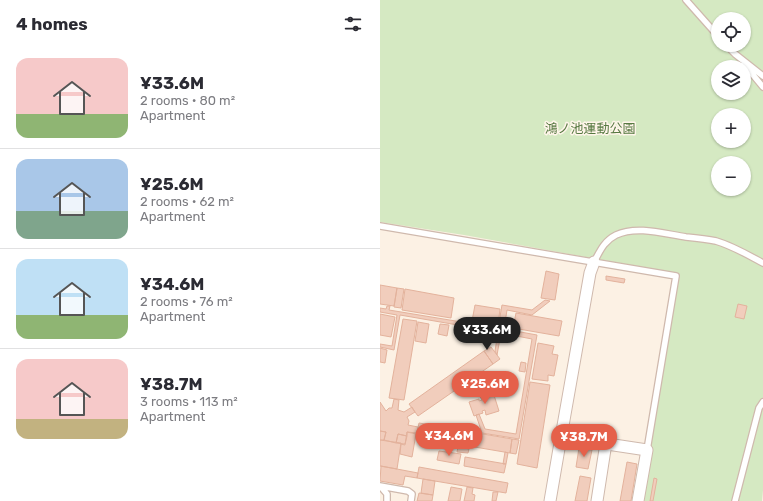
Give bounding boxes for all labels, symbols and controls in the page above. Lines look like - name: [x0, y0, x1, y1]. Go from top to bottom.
- map controls: [711, 12, 751, 196]
- button: locate: [711, 12, 751, 52]
- icon: filters: [342, 13, 364, 35]
- text: 4 homes: [16, 14, 88, 34]
- button: layers: [711, 60, 751, 100]
- text: ¥33.6M: [140, 73, 204, 93]
- icon: home: [48, 74, 96, 122]
- text: 2 rooms · 80 m²: [140, 93, 235, 108]
- text: Apartment: [140, 108, 205, 123]
- button: +: [711, 108, 751, 148]
- park label: 鴻ノ池運動公園: [544, 121, 636, 136]
- button: −: [711, 156, 751, 196]
- text: ¥25.6M: [140, 174, 204, 194]
- icon: home: [48, 175, 96, 223]
- text: 2 rooms · 62 m²: [140, 194, 234, 209]
- text: Apartment: [140, 209, 205, 224]
- text: ¥34.6M: [140, 274, 204, 294]
- icon: home: [48, 275, 96, 323]
- text: 2 rooms · 76 m²: [140, 294, 233, 309]
- text: Apartment: [140, 309, 205, 324]
- pin: ¥33.6M: [454, 317, 520, 351]
- text: ¥33.6M: [463, 322, 511, 337]
- pin: ¥25.6M: [452, 371, 518, 405]
- text: ¥38.7M: [140, 374, 202, 394]
- icon: home: [48, 375, 96, 423]
- text: ¥25.6M: [461, 376, 509, 391]
- text: 3 rooms · 113 m²: [140, 394, 238, 409]
- text: Apartment: [140, 409, 205, 424]
- pin: ¥34.6M: [416, 423, 482, 457]
- pin: ¥38.7M: [551, 424, 617, 458]
- text: ¥34.6M: [424, 428, 474, 443]
- text: ¥38.7M: [560, 429, 608, 444]

